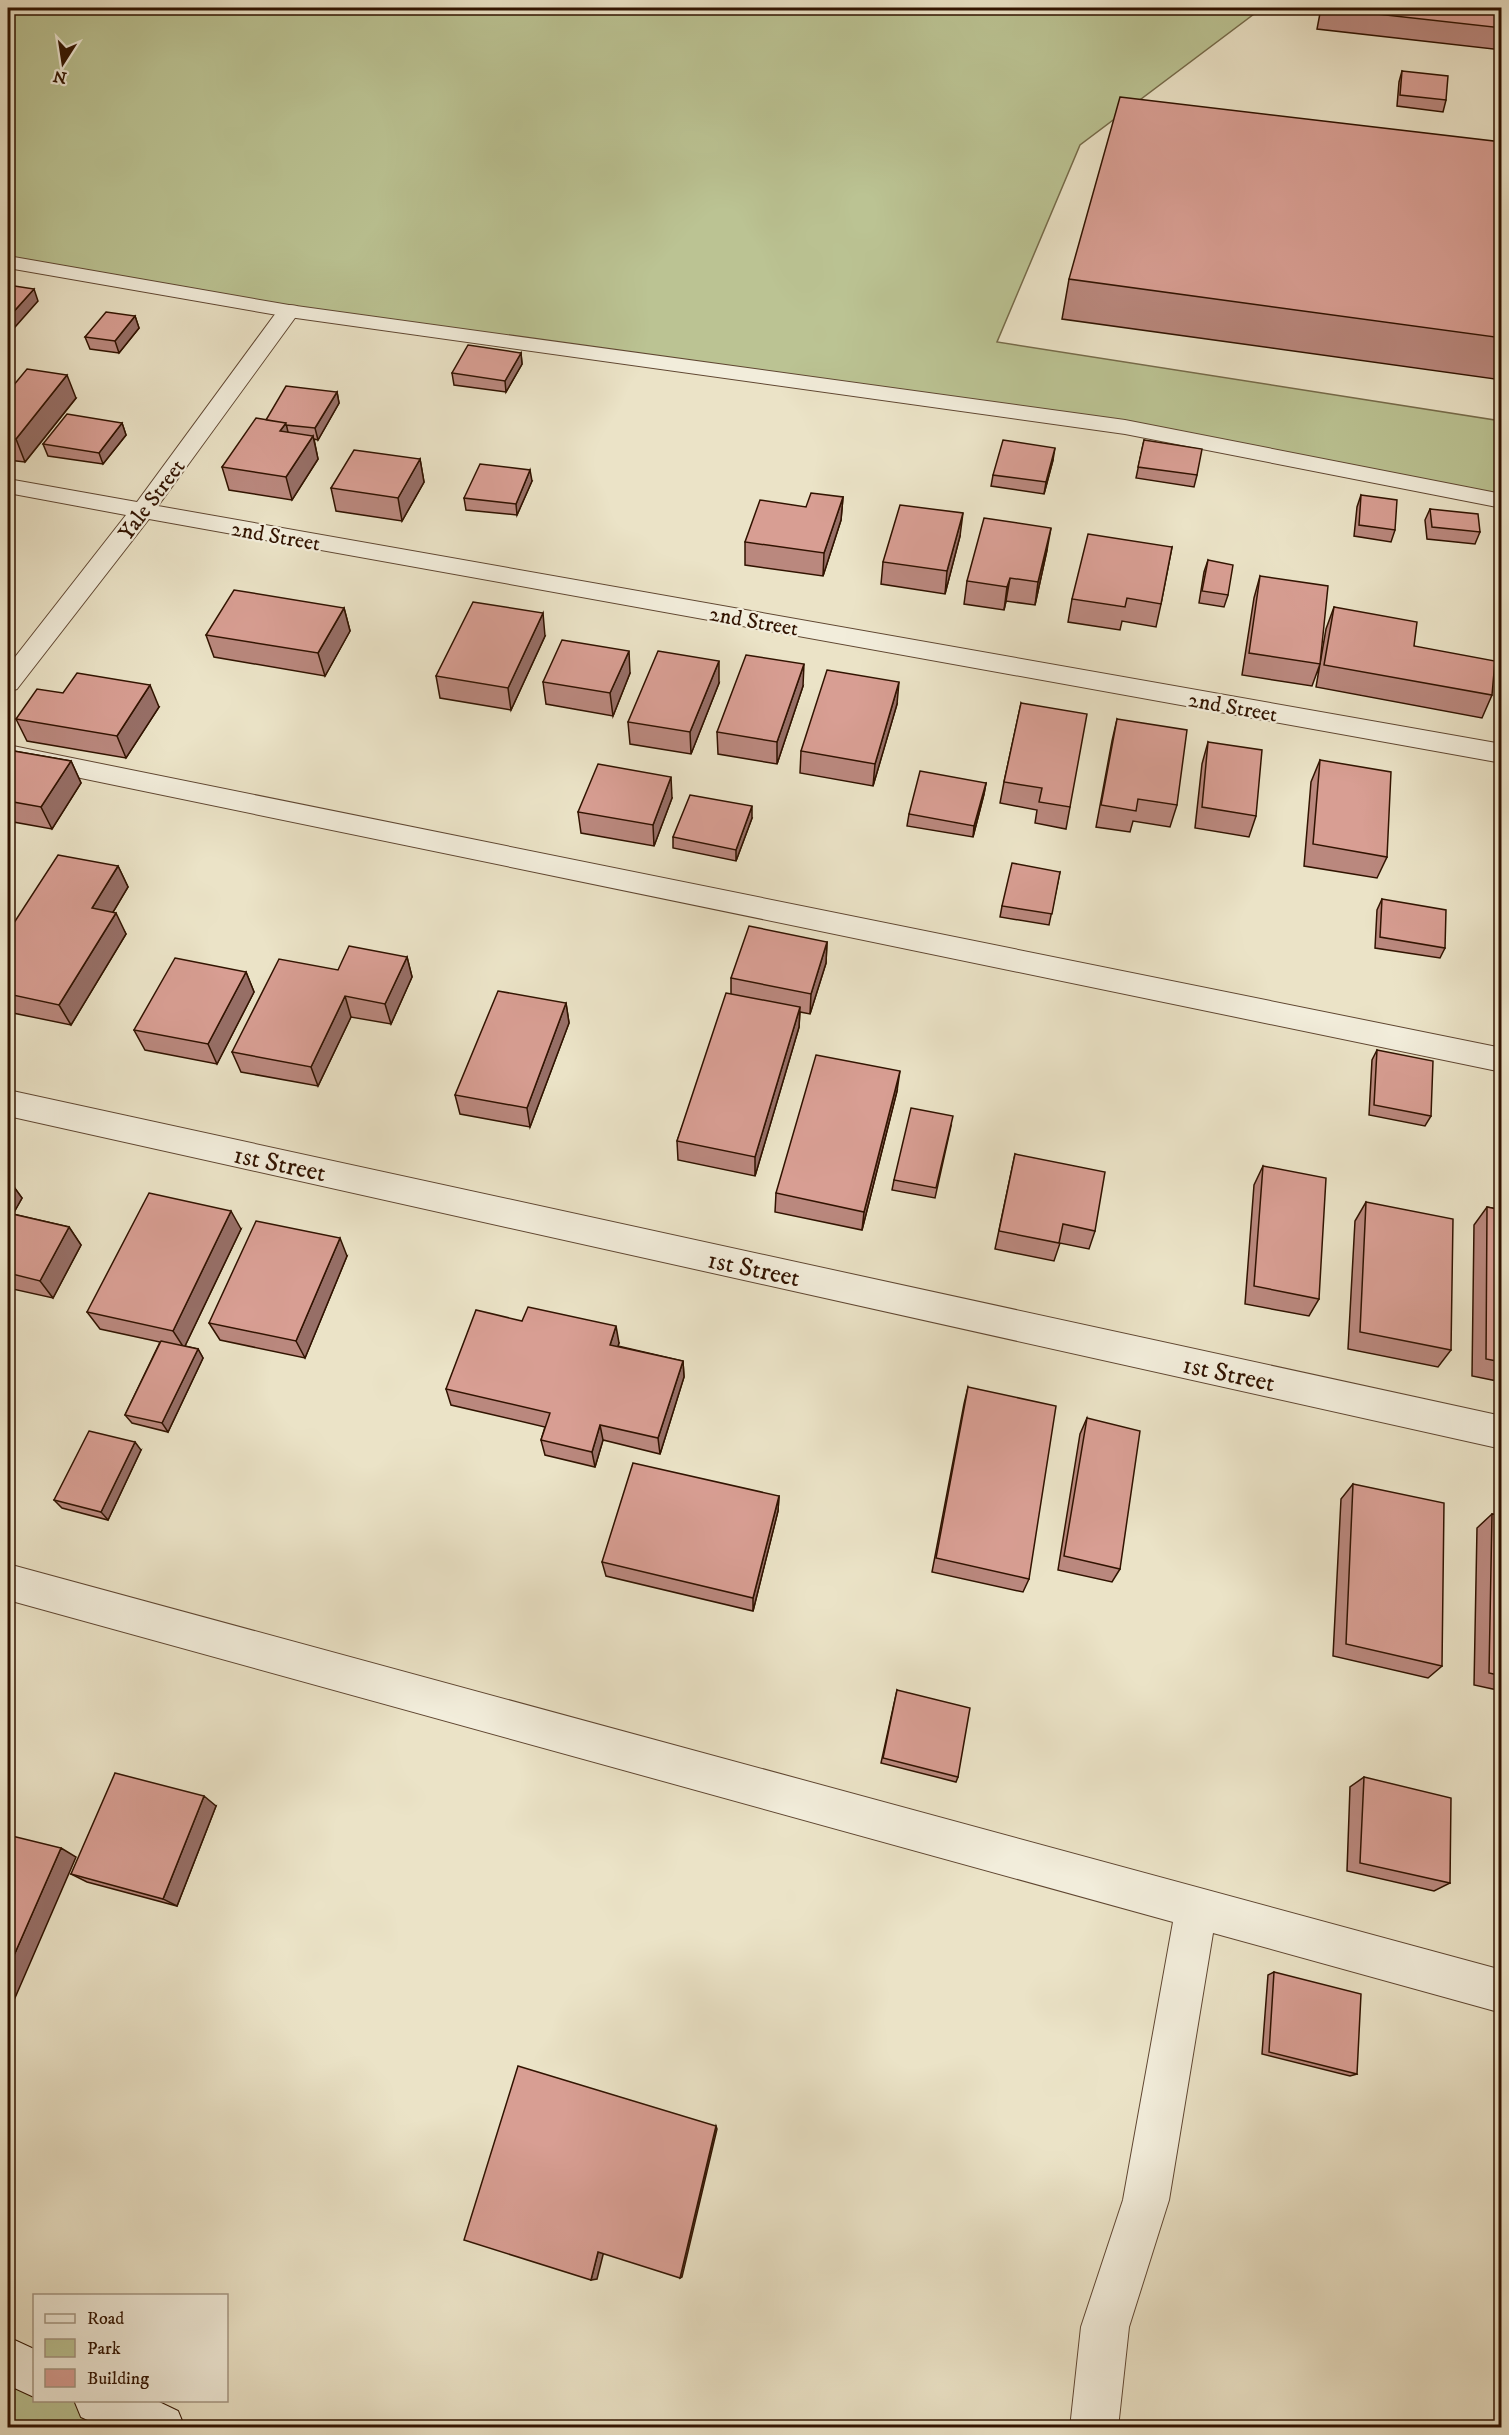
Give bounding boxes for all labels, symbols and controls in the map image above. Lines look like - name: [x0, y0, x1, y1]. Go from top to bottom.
- north arrow: [33, 33, 93, 93]
- text: N: [52, 66, 69, 88]
- street label: Yale Street: [113, 454, 191, 546]
- street label: 2nd Street: [229, 515, 322, 558]
- street label: 2nd Street: [707, 600, 800, 643]
- street label: 2nd Street: [1186, 686, 1279, 729]
- street label: 1st Street: [230, 1139, 329, 1190]
- street label: 1st Street: [704, 1244, 803, 1295]
- street label: 1st Street: [1179, 1349, 1278, 1400]
- legend: [33, 2294, 228, 2402]
- text: Road: [87, 2308, 124, 2330]
- text: Park: [87, 2338, 121, 2360]
- text: Building: [87, 2368, 149, 2390]

